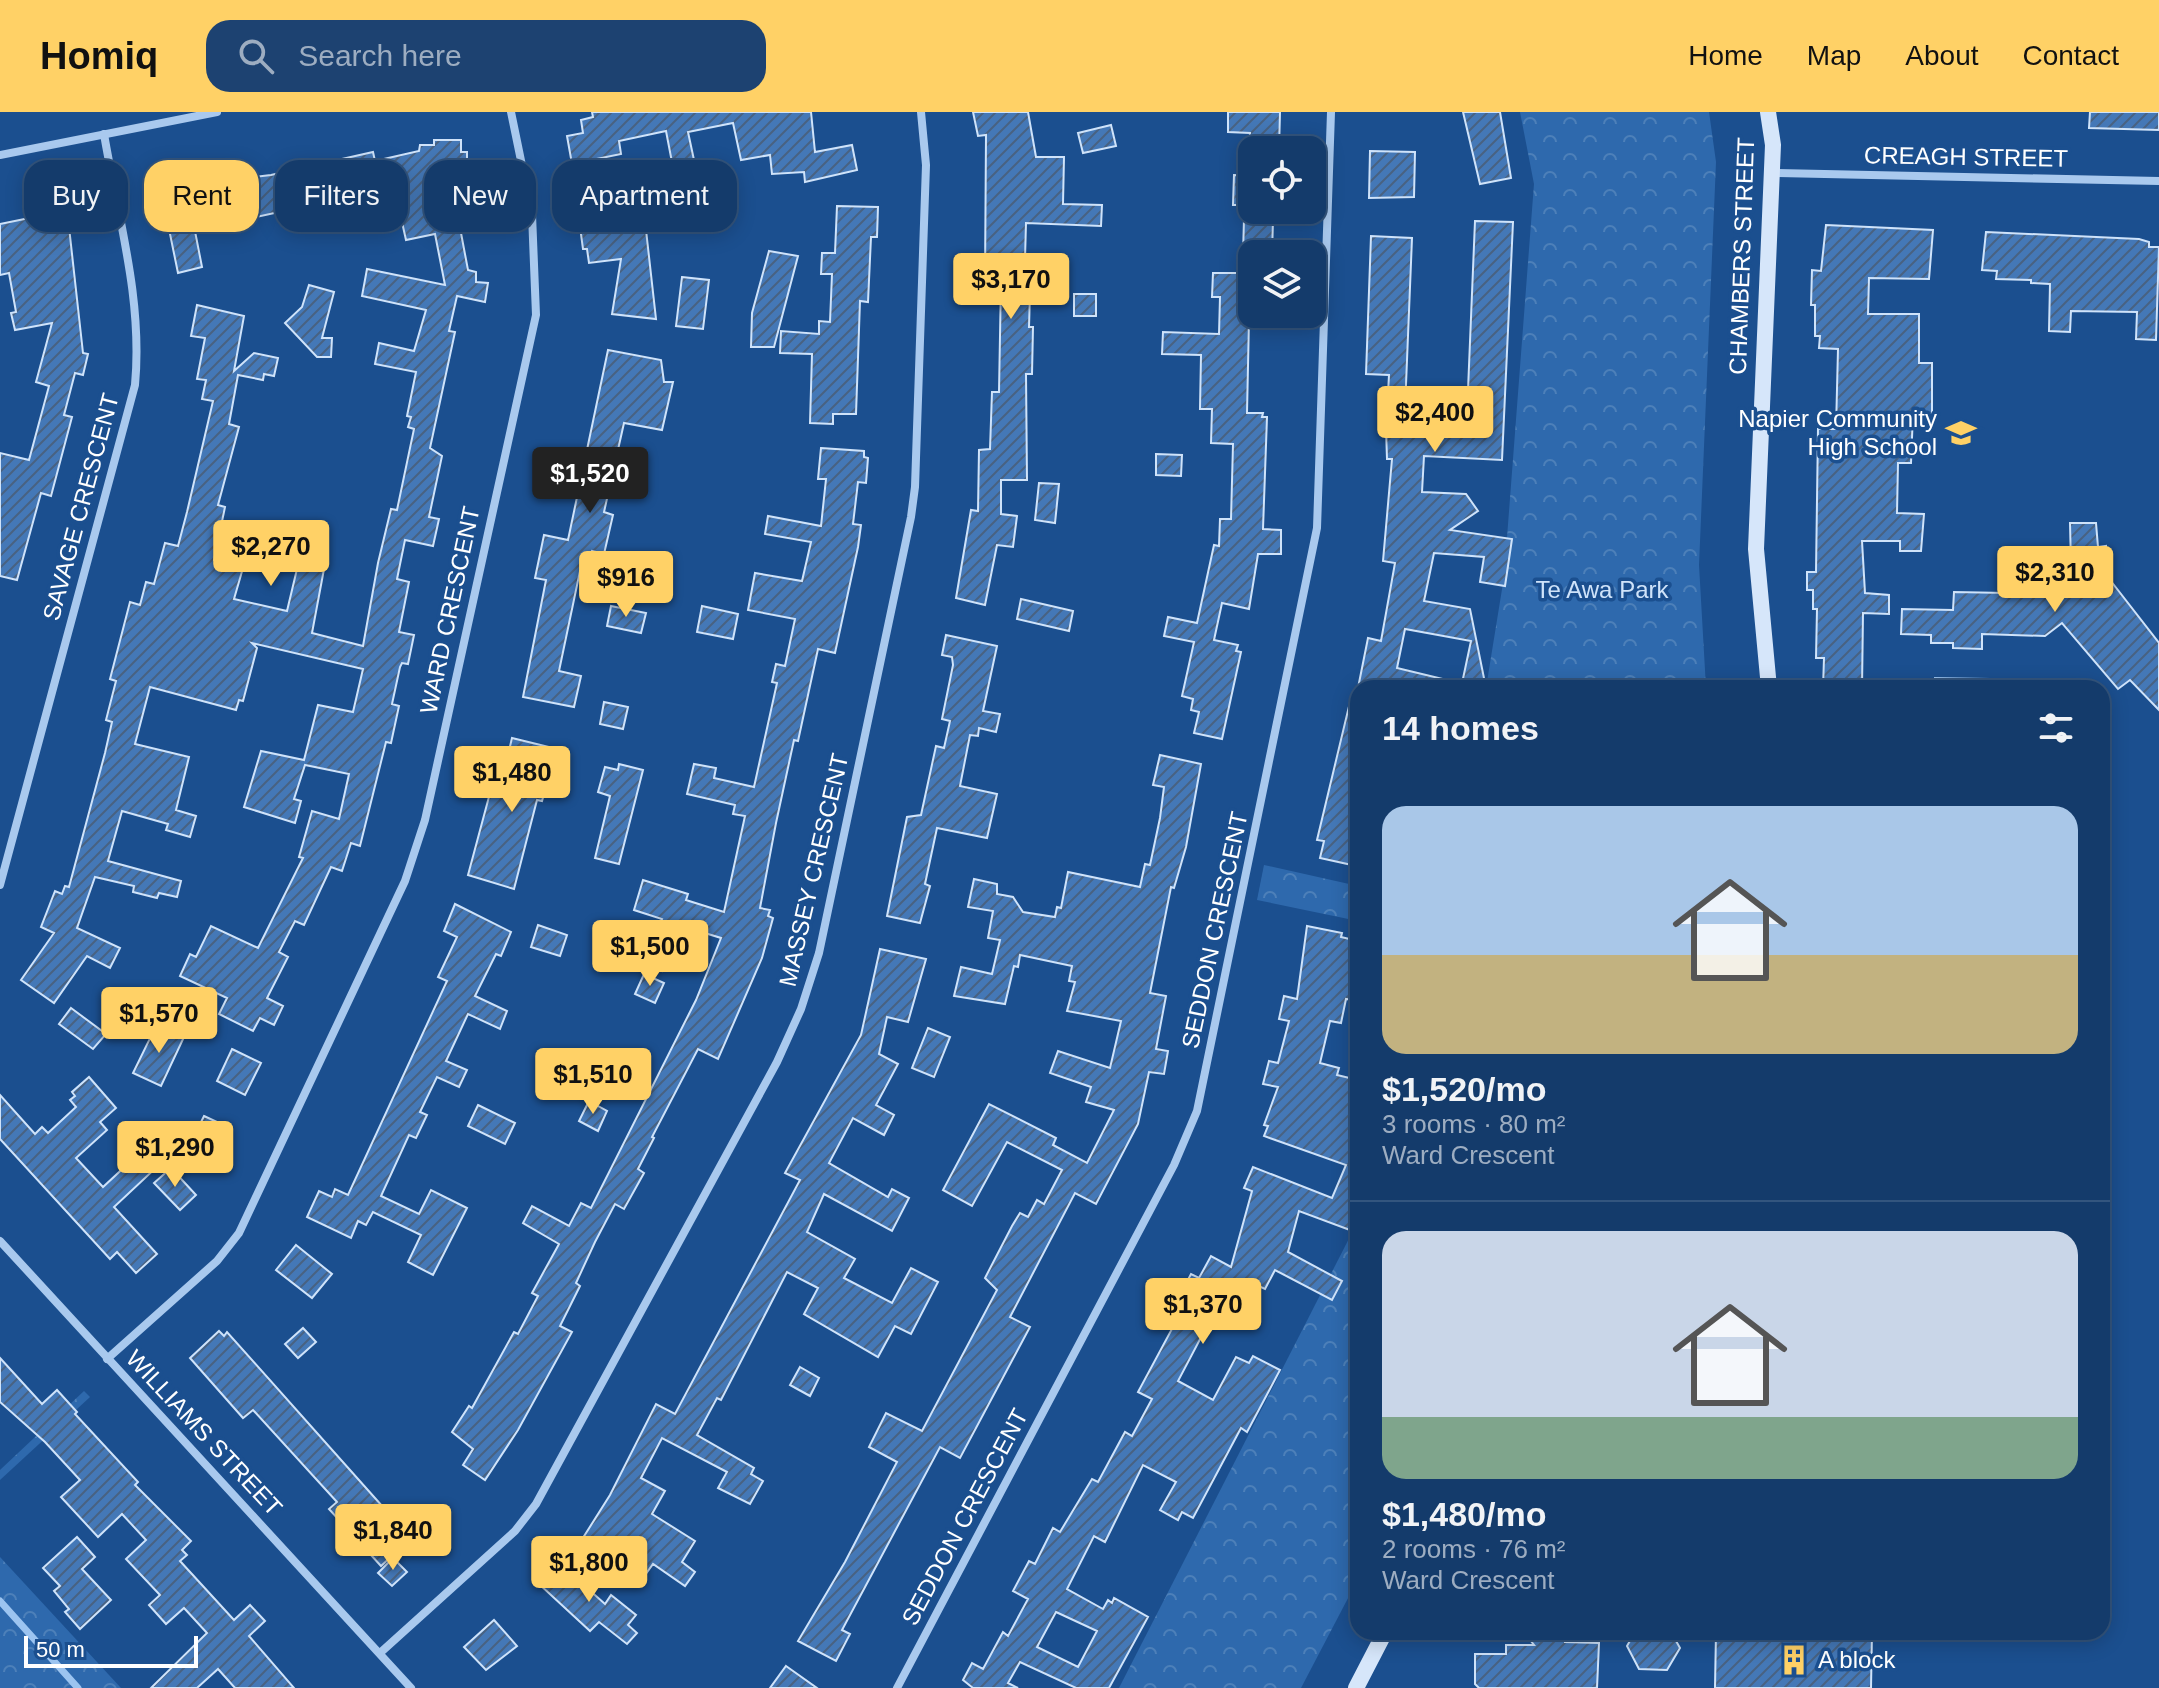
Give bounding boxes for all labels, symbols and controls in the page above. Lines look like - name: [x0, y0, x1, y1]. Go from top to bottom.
- search box: [206, 20, 766, 92]
- icon: search: [234, 34, 278, 78]
- text: Homiq: [40, 35, 158, 77]
- text: Search here: [298, 39, 462, 72]
- text: Home: [1688, 40, 1763, 71]
- text: Map: [1807, 40, 1861, 71]
- text: About: [1905, 40, 1979, 71]
- text: Contact: [2023, 40, 2119, 71]
- map controls: [1238, 136, 1326, 328]
- button: locate: [1238, 136, 1326, 224]
- street label: CHAMBERS STREET: [1724, 137, 1759, 375]
- street label: CREAGH STREET: [1864, 141, 2069, 172]
- chip: Buy: [24, 160, 128, 232]
- chip: Rent: [144, 160, 259, 232]
- chip: Filters: [275, 160, 408, 232]
- chip: New: [424, 160, 536, 232]
- chip: Apartment: [552, 160, 737, 232]
- button: layers: [1238, 240, 1326, 328]
- pin: $3,170: [946, 253, 1076, 321]
- text: $3,170: [971, 264, 1051, 294]
- pin: $2,400: [1370, 386, 1500, 454]
- street label: SAVAGE CRESCENT: [37, 390, 124, 623]
- text: $2,400: [1395, 397, 1475, 427]
- place label: Napier Community High School: [1738, 405, 1937, 460]
- school or university icon: Napier Community High School: [1944, 416, 1978, 450]
- pin: $1,520: [525, 447, 655, 515]
- text: $1,520: [550, 458, 630, 488]
- street label: WARD CRESCENT: [414, 504, 485, 716]
- pin: $2,270: [206, 520, 336, 588]
- text: $2,270: [231, 531, 311, 561]
- pin: $2,310: [1990, 546, 2120, 614]
- pin: $916: [579, 551, 673, 619]
- text: $2,310: [2015, 557, 2095, 587]
- text: $916: [597, 562, 655, 592]
- park label: Te Awa Park: [1536, 576, 1669, 603]
- icon: filters: [2034, 706, 2078, 750]
- text: 14 homes: [1382, 709, 1539, 747]
- pin: $1,480: [447, 746, 577, 814]
- street label: MASSEY CRESCENT: [774, 750, 854, 989]
- text: $1,480: [472, 757, 552, 787]
- street label: SEDDON CRESCENT: [1176, 809, 1253, 1051]
- icon: home: [1658, 858, 1802, 1002]
- pin: $1,500: [585, 920, 715, 988]
- text: $1,500: [610, 931, 690, 961]
- pin: $1,570: [94, 987, 224, 1055]
- text: $1,570: [119, 998, 199, 1028]
- pin: $1,510: [528, 1048, 658, 1116]
- text: $1,510: [553, 1059, 633, 1089]
- text: $1,520/mo: [1382, 1070, 1546, 1108]
- text: 3 rooms · 80 m²: [1382, 1109, 1566, 1139]
- pin: $1,290: [110, 1121, 240, 1189]
- text: $1,290: [135, 1132, 215, 1162]
- text: Ward Crescent: [1382, 1140, 1554, 1170]
- pin: $1,370: [1138, 1278, 1268, 1346]
- icon: home: [1658, 1283, 1802, 1427]
- text: $1,370: [1163, 1289, 1243, 1319]
- street label: WILLIAMS STREET: [121, 1344, 288, 1521]
- street label: SEDDON CRESCENT: [896, 1404, 1033, 1630]
- text: $1,480/mo: [1382, 1495, 1546, 1533]
- pin: $1,840: [328, 1504, 458, 1572]
- text: $1,840: [353, 1515, 433, 1545]
- text: 2 rooms · 76 m²: [1382, 1534, 1566, 1564]
- pin: $1,800: [524, 1536, 654, 1604]
- text: $1,800: [549, 1547, 629, 1577]
- text: Ward Crescent: [1382, 1565, 1554, 1595]
- scale bar: [24, 1632, 198, 1668]
- text: 50 m: [36, 1637, 85, 1662]
- building icon: A block: [1777, 1643, 1811, 1677]
- place label: A block: [1818, 1646, 1896, 1673]

